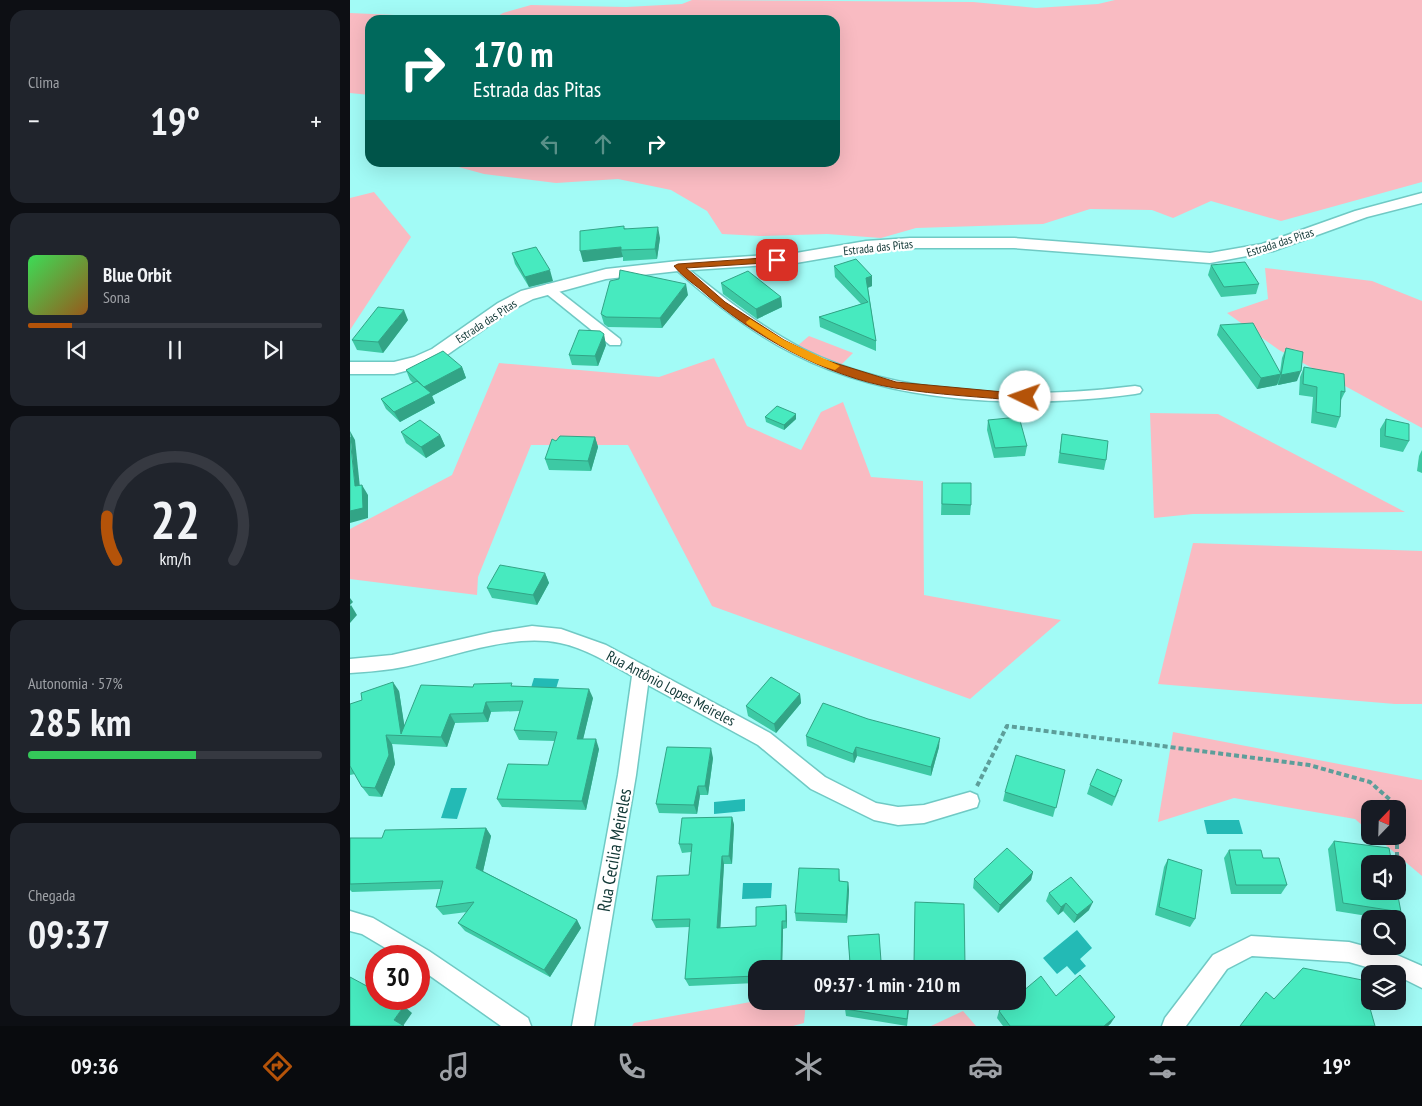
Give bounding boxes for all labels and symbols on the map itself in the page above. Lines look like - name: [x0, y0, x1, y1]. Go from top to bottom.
- street label: Estrada das Pitas: [1244, 224, 1316, 260]
- street label: Estrada das Pitas: [842, 236, 914, 258]
- pin: [756, 239, 798, 281]
- street label: Estrada das Pitas: [453, 296, 519, 346]
- position arrow: [998, 370, 1050, 422]
- street label: Rua Antônio Lopes Meireles: [603, 646, 739, 730]
- street label: Rua Cecilia Meireles: [592, 787, 636, 913]
- north arrow: [1361, 800, 1406, 845]
- speed limit sign: 30: [365, 945, 430, 1010]

